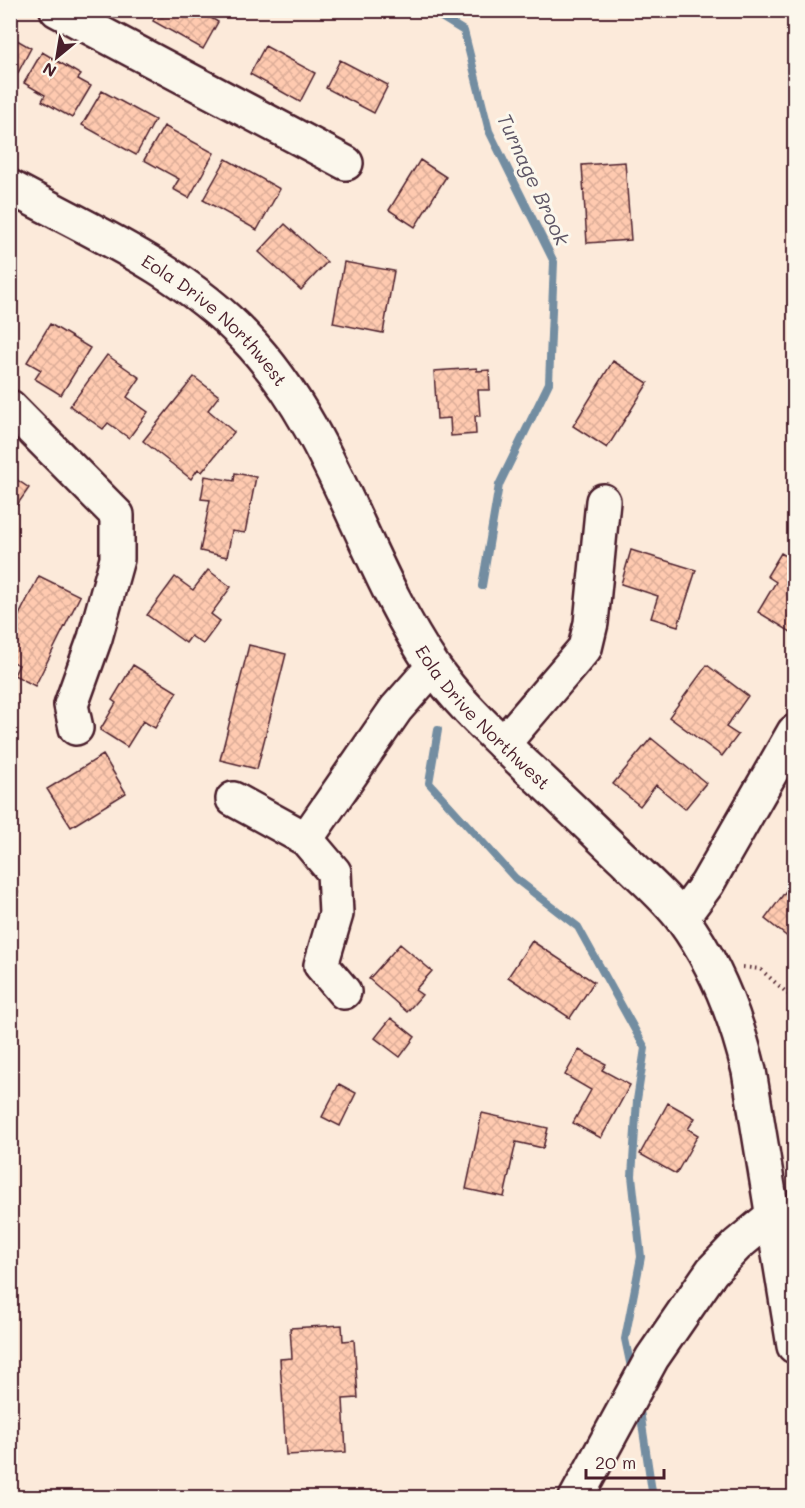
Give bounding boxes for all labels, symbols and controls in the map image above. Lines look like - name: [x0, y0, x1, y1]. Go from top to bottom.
- north arrow: [27, 27, 87, 87]
- text: N: [39, 58, 60, 83]
- water label: Turnage Brook: [492, 109, 576, 250]
- street label: Eola Drive Northwest: [137, 248, 293, 391]
- street label: Eola Drive Northwest: [410, 640, 556, 795]
- scale bar: [586, 1442, 664, 1480]
- text: 20 m: [595, 1450, 636, 1474]

